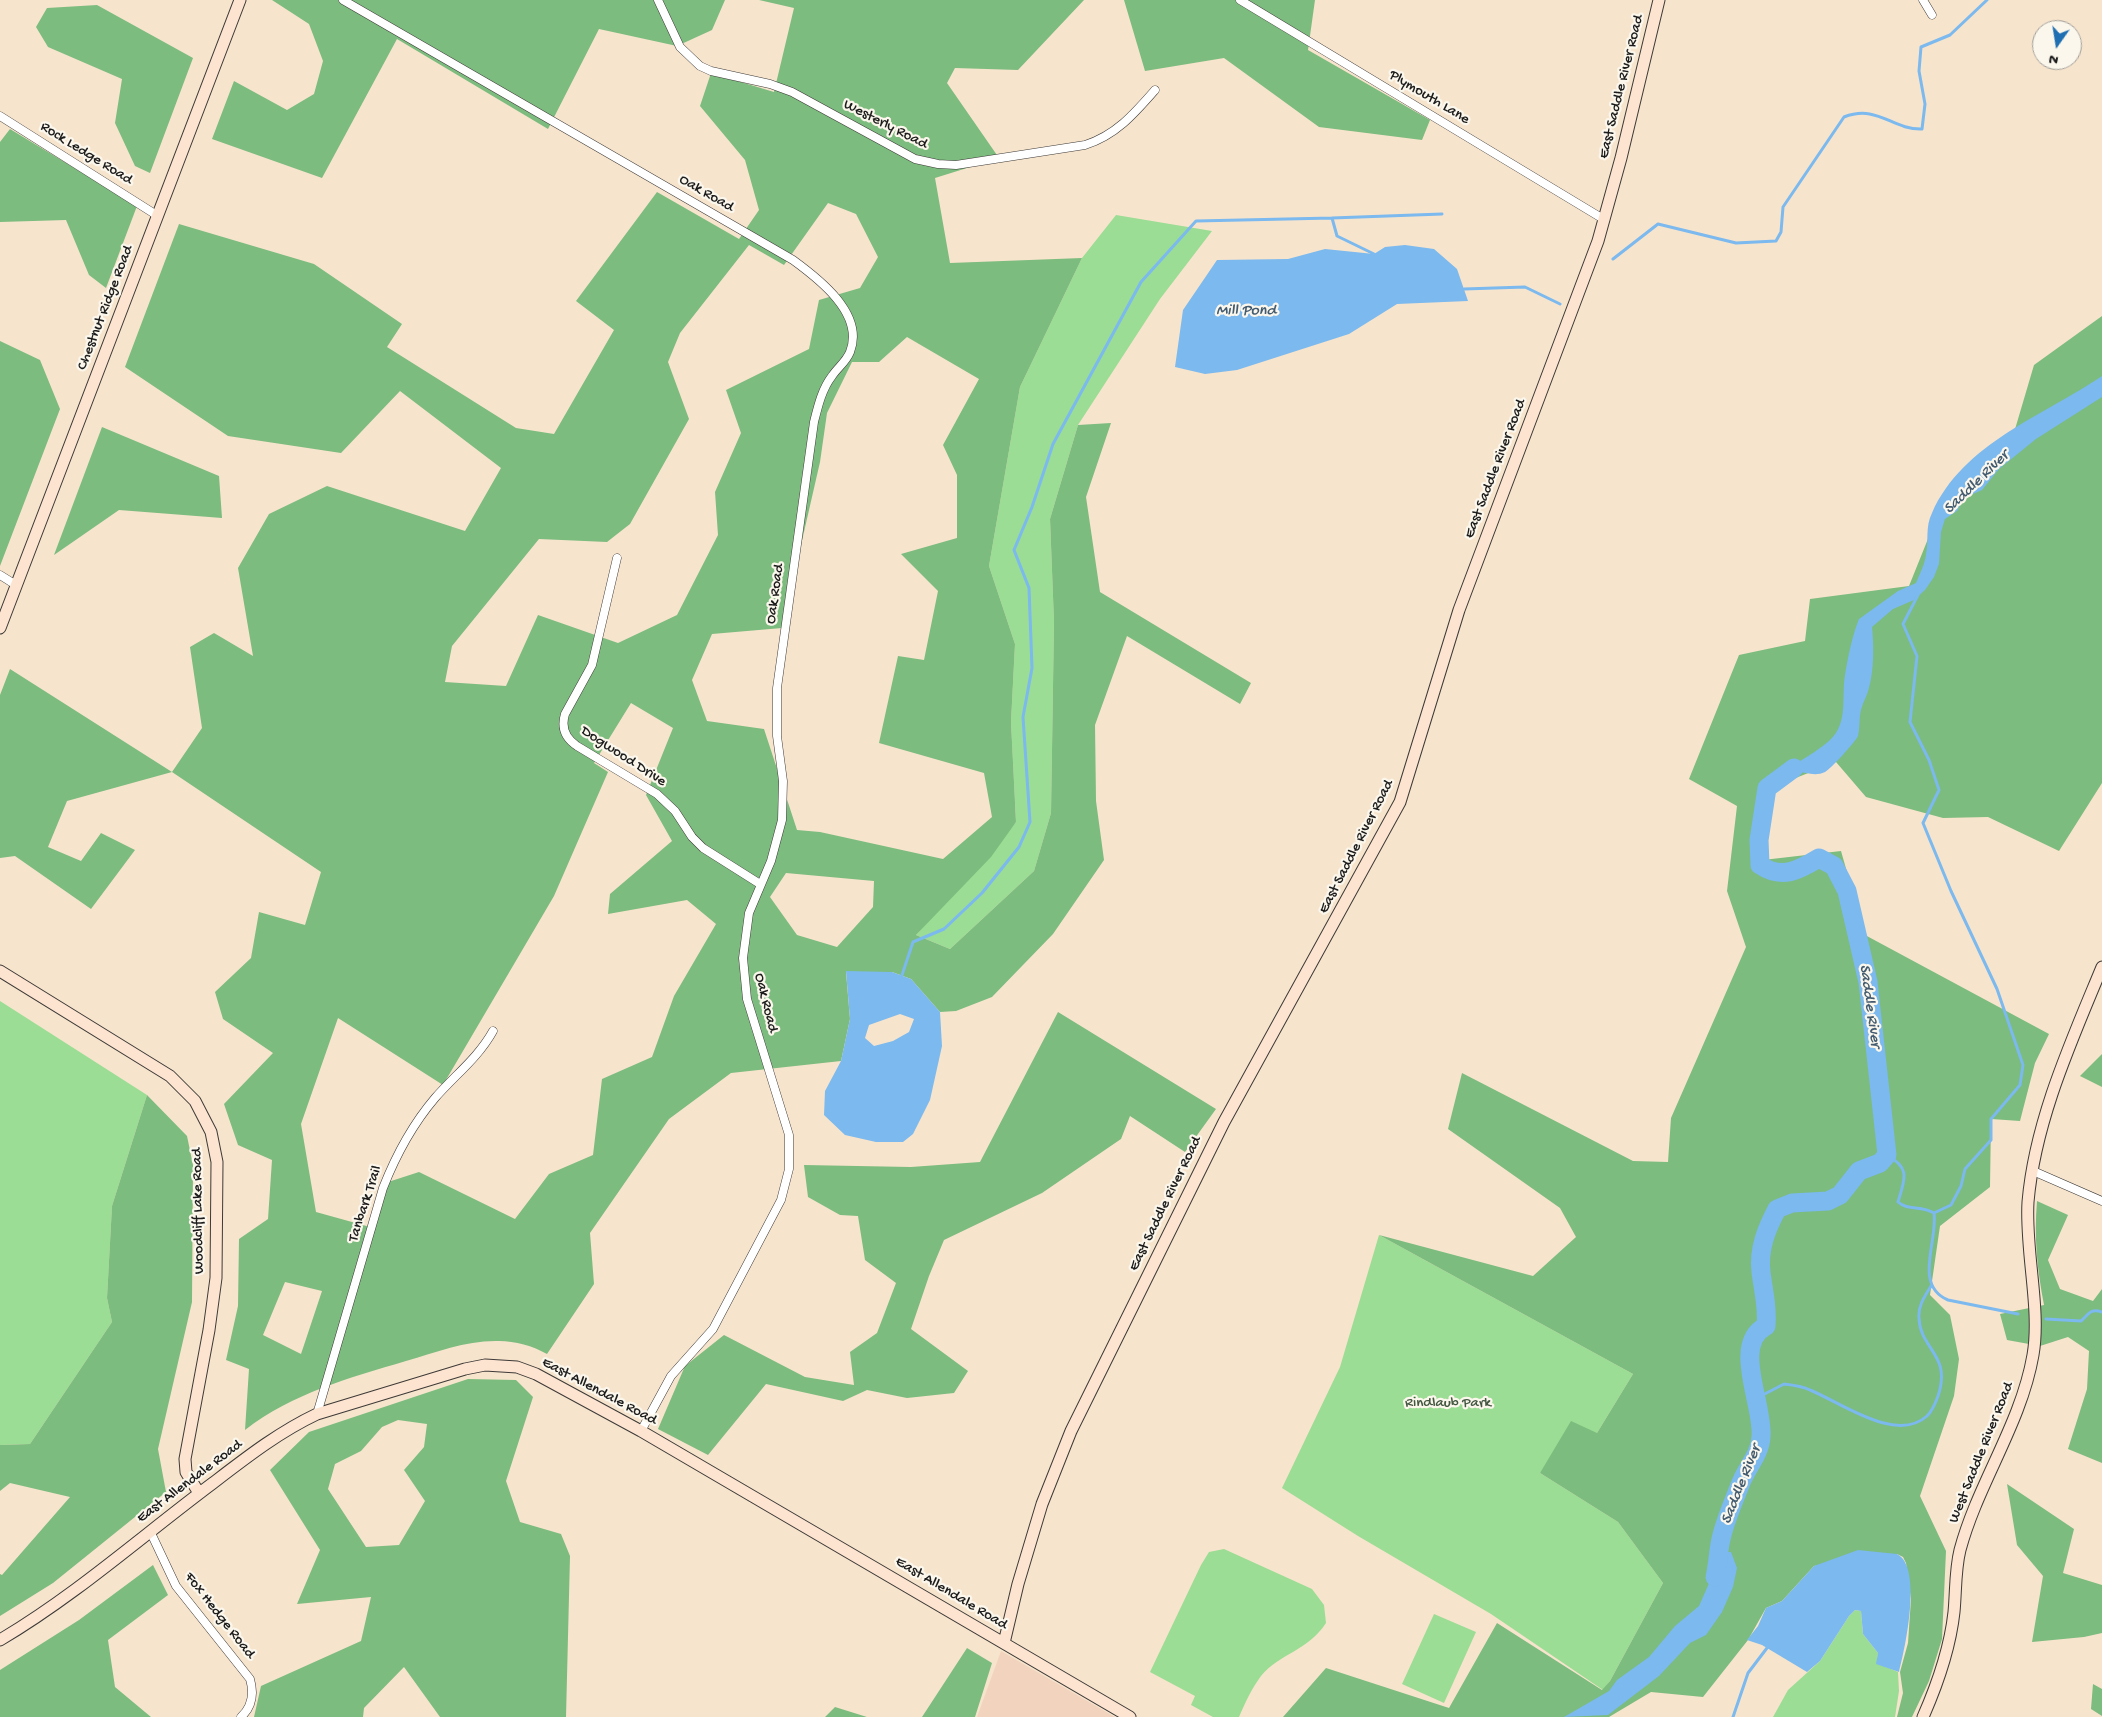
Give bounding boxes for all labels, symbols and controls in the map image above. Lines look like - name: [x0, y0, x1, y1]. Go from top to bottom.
- street label: East Saddle River Road: [1595, 13, 1649, 161]
- north arrow: [2032, 20, 2082, 70]
- text: N: [2047, 50, 2060, 68]
- street label: Plymouth Lane: [1385, 67, 1473, 129]
- street label: Westerly Road: [840, 96, 930, 154]
- street label: Rock Ledge Road: [36, 118, 136, 190]
- street label: Oak Road: [675, 171, 737, 217]
- street label: Chestnut Ridge Road: [74, 243, 138, 373]
- water label: Mill Pond: [1216, 302, 1276, 322]
- street label: East Saddle River Road: [1461, 397, 1531, 541]
- water label: Saddle River: [1940, 447, 2014, 519]
- street label: Oak Road: [763, 563, 789, 625]
- street label: Dogwood Drive: [577, 723, 669, 791]
- street label: East Saddle River Road: [1316, 777, 1398, 917]
- water label: Saddle River: [1854, 963, 1884, 1049]
- street label: Oak Road: [749, 972, 781, 1034]
- street label: East Saddle River Road: [1126, 1134, 1206, 1274]
- street label: Woodcliff Lake Road: [189, 1148, 209, 1274]
- street label: Tanbark Trail: [345, 1164, 387, 1244]
- street label: East Allendale Road: [538, 1354, 660, 1430]
- street label: West Saddle River Road: [1946, 1380, 2018, 1526]
- park label: Rindlaub Park: [1405, 1395, 1491, 1413]
- street label: East Allendale Road: [134, 1436, 246, 1528]
- water label: Saddle River: [1717, 1443, 1767, 1527]
- street label: East Allendale Road: [892, 1553, 1010, 1635]
- street label: Fox Hedge Road: [180, 1569, 258, 1663]

